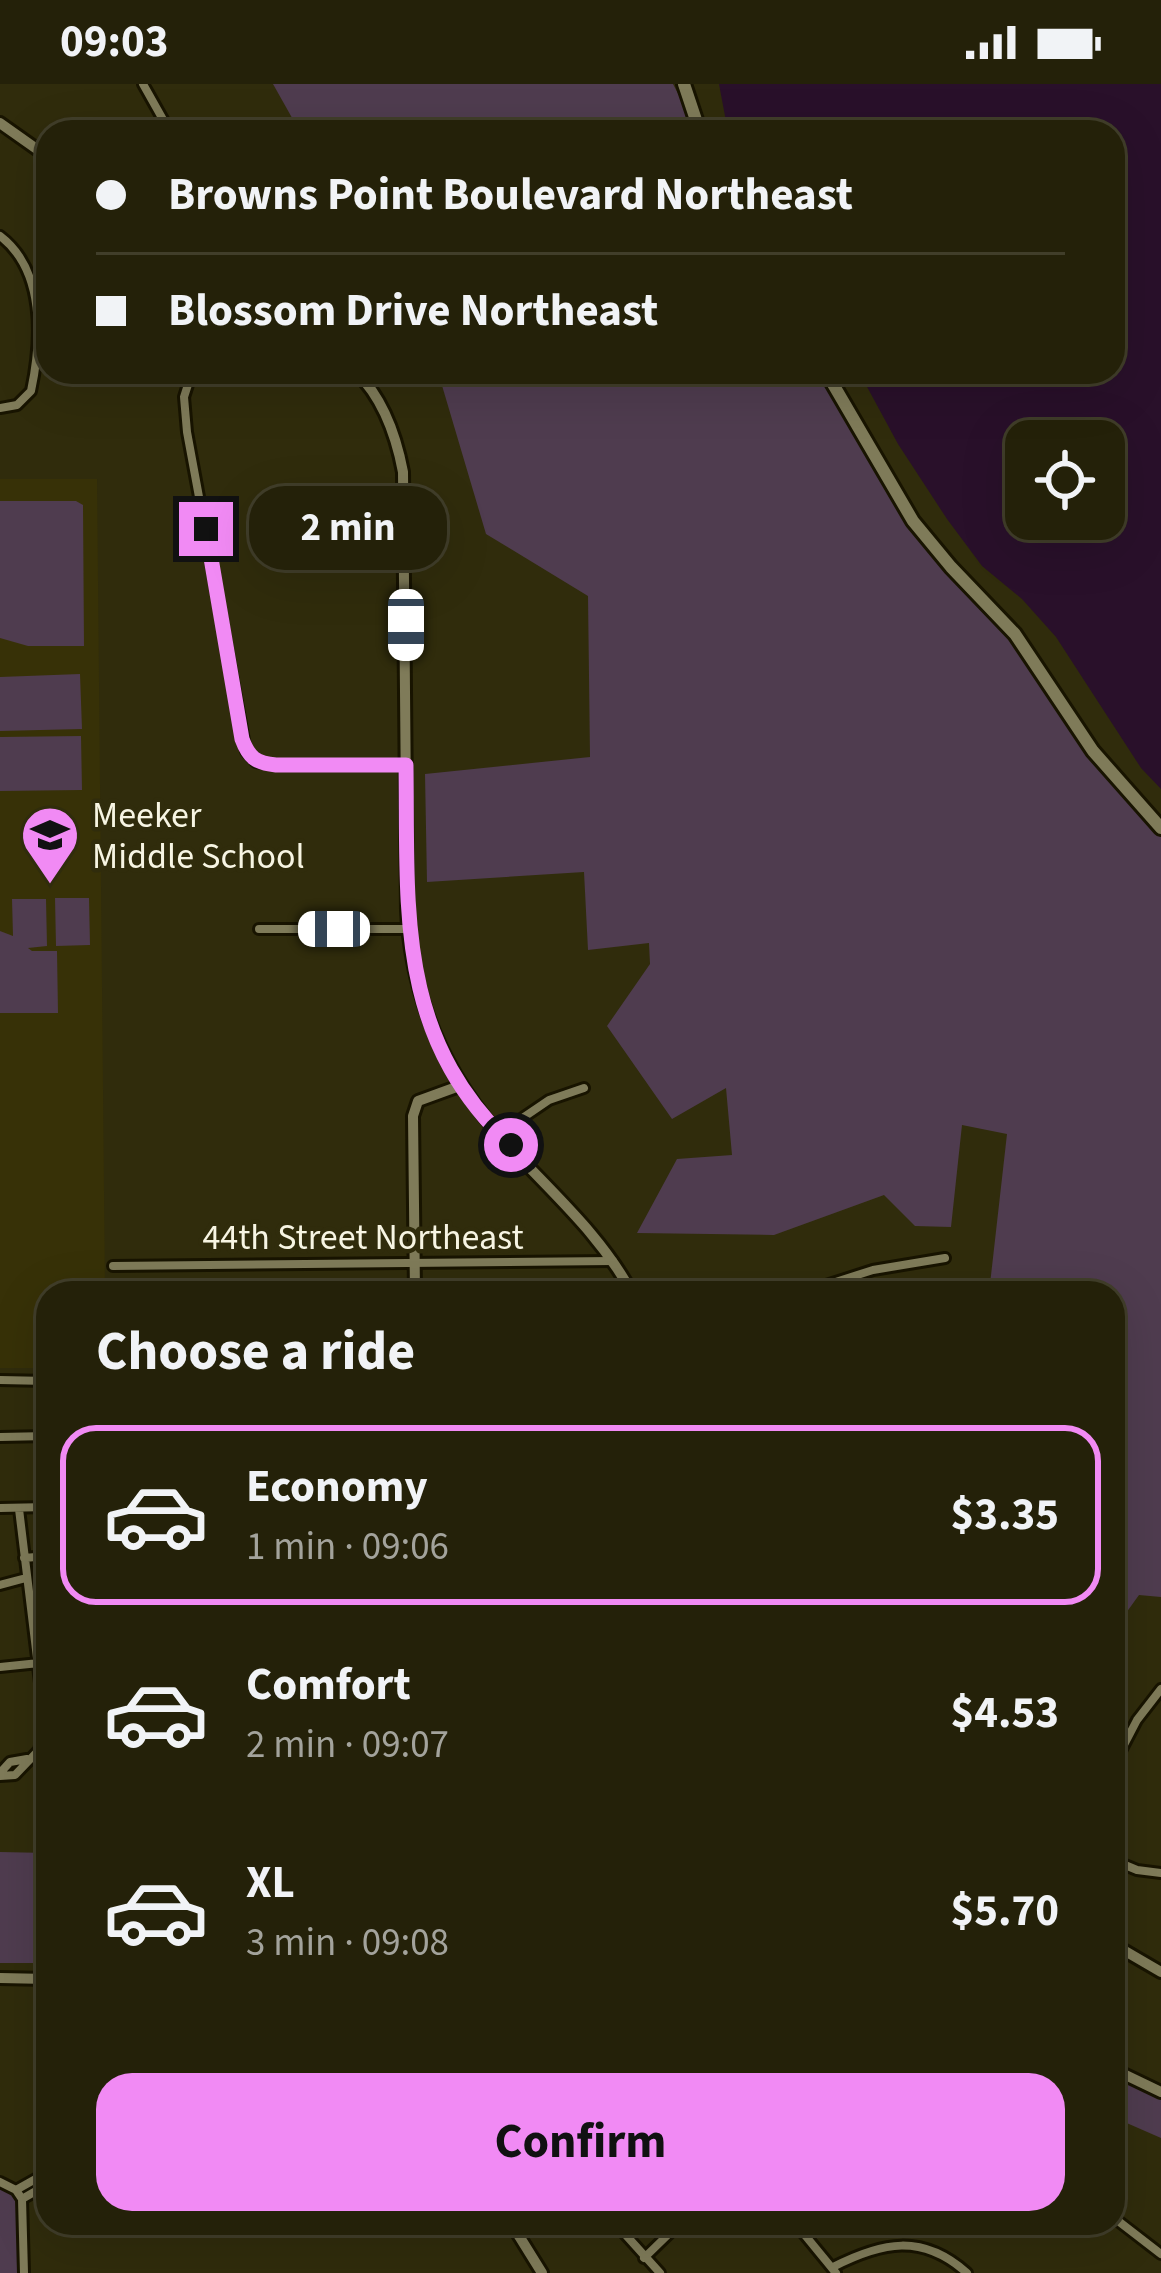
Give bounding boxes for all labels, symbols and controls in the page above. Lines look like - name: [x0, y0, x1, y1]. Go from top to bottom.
- text: 09:03: [60, 10, 169, 74]
- text: Browns Point Boulevard Northeast: [168, 163, 853, 227]
- text: Blossom Drive Northeast: [168, 279, 658, 343]
- map controls: [1005, 420, 1125, 540]
- button: locate: [1005, 420, 1125, 540]
- callout: 2 min: [248, 487, 446, 571]
- text: 2 min: [301, 500, 395, 556]
- route end: [179, 502, 233, 556]
- car: [388, 589, 424, 661]
- place label: Meeker Middle School: [92, 790, 305, 882]
- school or university icon: Meeker Middle School: [19, 804, 81, 886]
- car: [298, 911, 370, 947]
- route start: [484, 1118, 538, 1172]
- street label: 44th Street Northeast: [202, 1212, 524, 1263]
- text: Choose a ride: [96, 1314, 415, 1391]
- text: Economy: [246, 1455, 428, 1519]
- icon: car: [102, 1461, 210, 1569]
- text: $3.35: [950, 1483, 1059, 1547]
- text: 1 min · 09:06: [246, 1519, 449, 1575]
- text: Comfort: [246, 1653, 411, 1717]
- icon: car: [102, 1659, 210, 1767]
- text: $4.53: [950, 1681, 1059, 1745]
- text: 2 min · 09:07: [246, 1717, 449, 1773]
- text: XL: [246, 1851, 295, 1915]
- icon: car: [102, 1857, 210, 1965]
- text: $5.70: [950, 1879, 1059, 1943]
- text: 3 min · 09:08: [246, 1915, 449, 1971]
- button: Confirm: [96, 2073, 1065, 2211]

